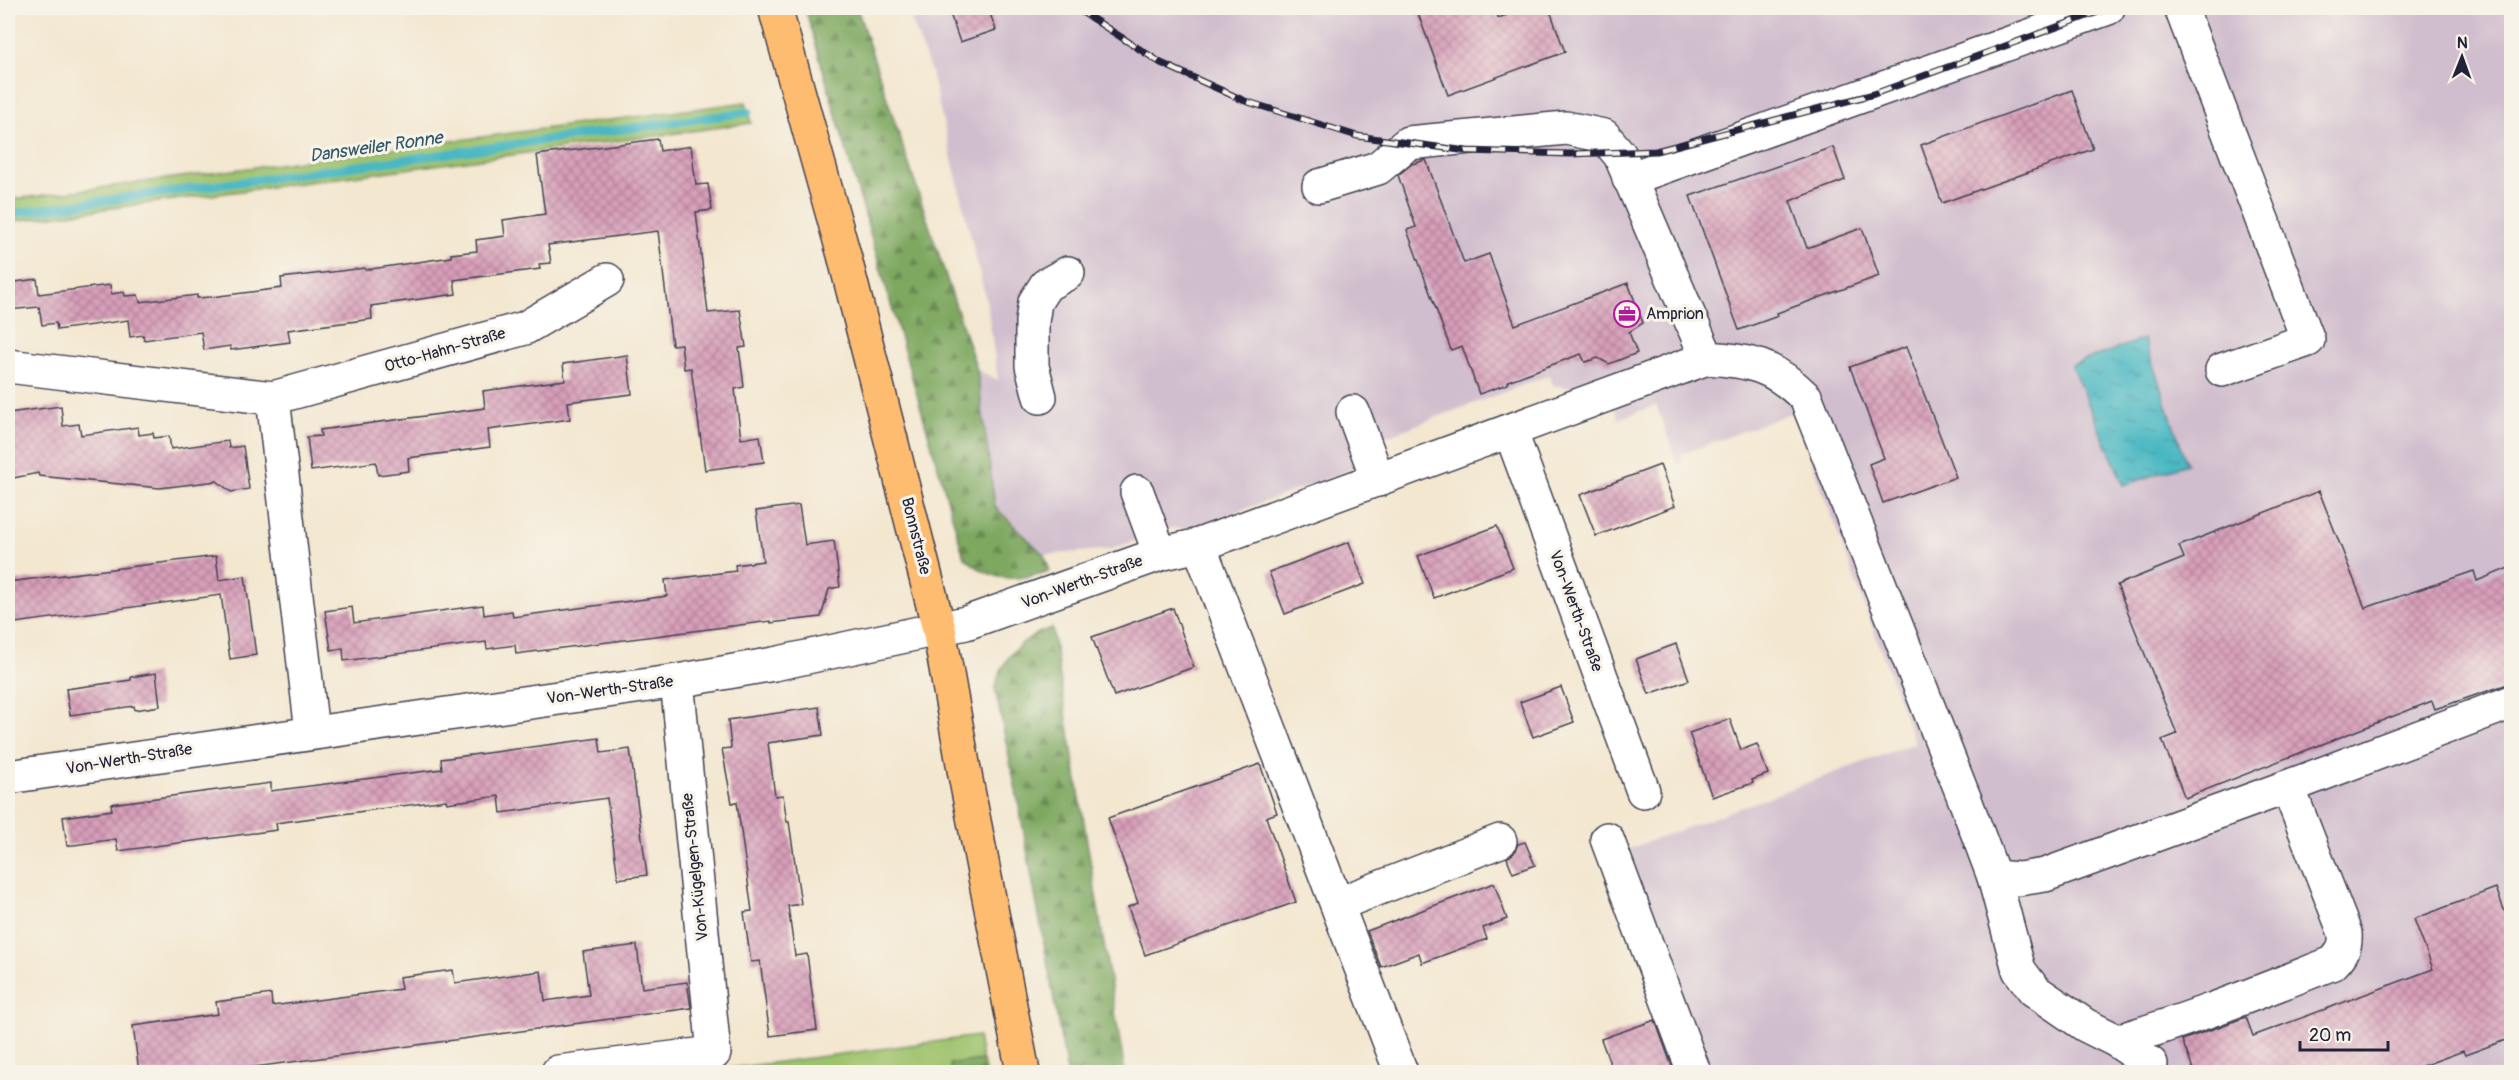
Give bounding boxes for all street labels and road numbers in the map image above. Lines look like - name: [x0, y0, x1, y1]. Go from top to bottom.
- street label: Otto-Hahn-Straße: [382, 323, 508, 377]
- street label: Bonnstraße: [897, 495, 935, 577]
- street label: Von-Werth-Straße: [1545, 548, 1607, 674]
- street label: Von-Werth-Straße: [1019, 551, 1145, 613]
- street label: Von-Werth-Straße: [545, 671, 675, 709]
- street label: Von-Werth-Straße: [64, 739, 194, 779]
- street label: Von-Kügelgen-Straße: [677, 792, 713, 942]

